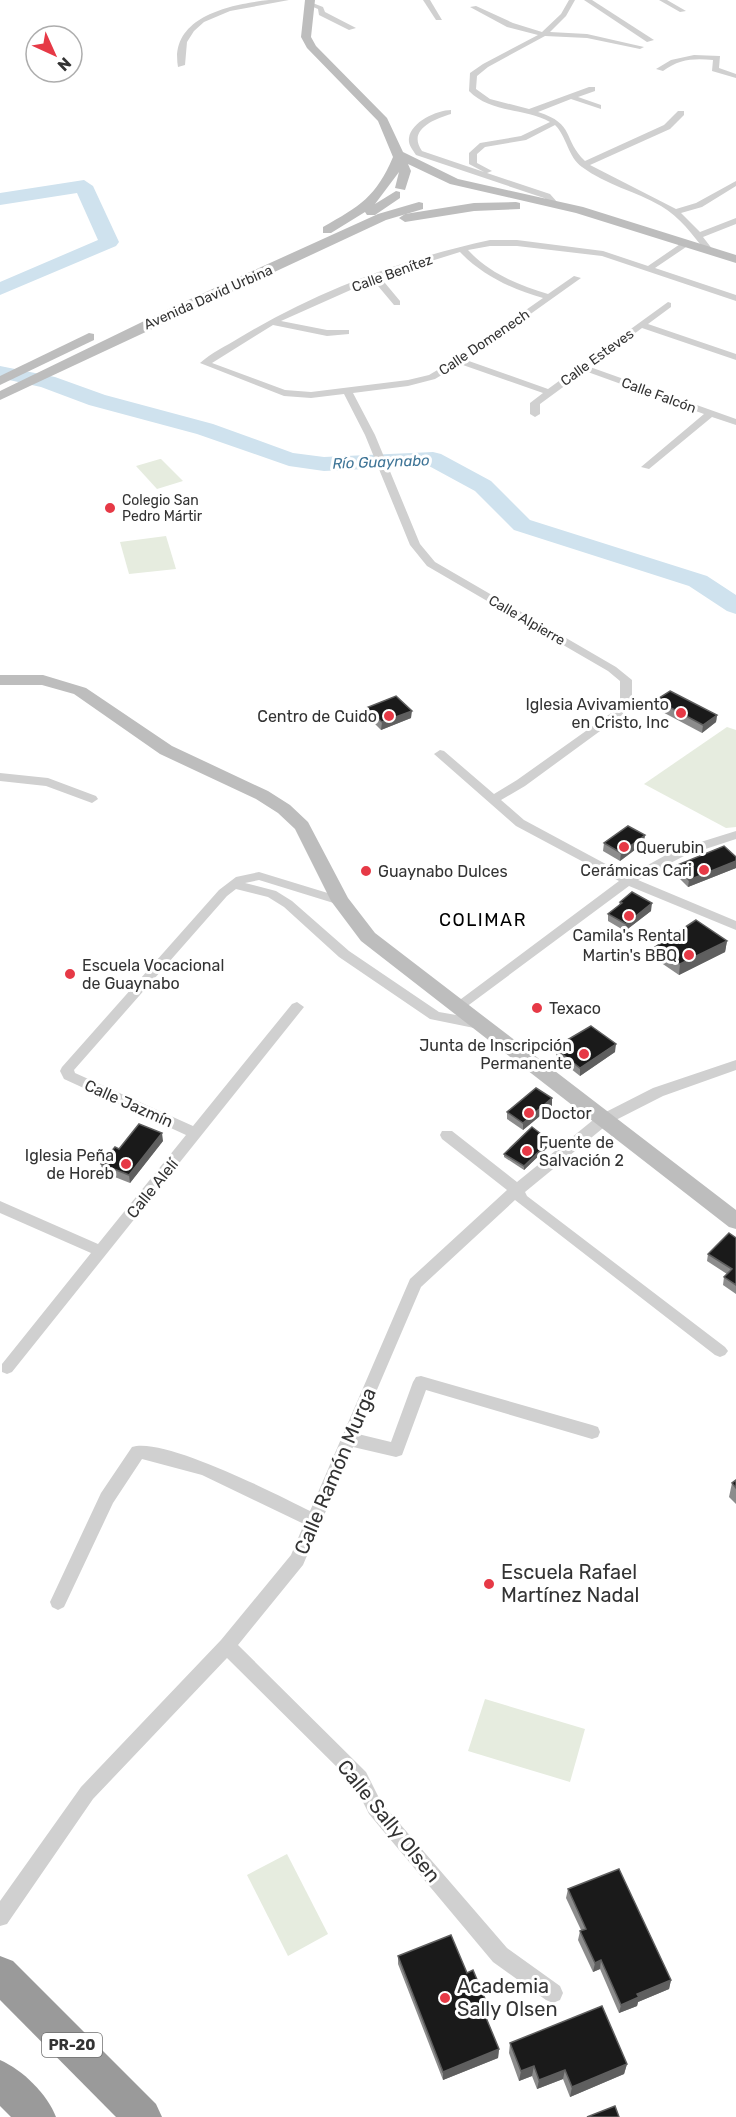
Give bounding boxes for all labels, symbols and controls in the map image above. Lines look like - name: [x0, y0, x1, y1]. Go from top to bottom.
- north arrow: [24, 24, 84, 84]
- text: N: [53, 53, 75, 75]
- street label: Calle Benítez: [350, 251, 435, 296]
- street label: Avenida David Urbina: [141, 261, 275, 333]
- street label: Calle Domenech: [436, 306, 533, 379]
- street label: Calle Esteves: [557, 325, 637, 390]
- street label: Calle Falcón: [619, 374, 699, 417]
- water label: Río Guaynabo: [332, 451, 430, 473]
- place label: Colegio San Pedro Mártir: [122, 492, 203, 525]
- marker: Colegio San Pedro Mártir: [103, 501, 117, 515]
- street label: Calle Alpierre: [485, 592, 568, 649]
- place label: Iglesia Avivamiento en Cristo, Inc: [525, 695, 669, 732]
- marker: Iglesia Avivamiento en Cristo, Inc: [674, 706, 688, 720]
- place label: Centro de Cuido: [257, 707, 377, 726]
- marker: Centro de Cuido: [382, 709, 396, 723]
- place label: Querubin: [636, 838, 704, 857]
- marker: Querubin: [617, 840, 631, 854]
- place label: Cerámicas Cari: [580, 861, 692, 880]
- place label: Guaynabo Dulces: [378, 862, 508, 881]
- marker: Cerámicas Cari: [697, 863, 711, 877]
- marker: Guaynabo Dulces: [359, 864, 373, 878]
- district label: COLIMAR: [439, 909, 527, 931]
- marker: Camila's Rental: [622, 909, 636, 923]
- place label: Camila's Rental: [572, 926, 686, 945]
- place label: Martin's BBQ: [583, 946, 677, 965]
- marker: Martin's BBQ: [682, 948, 696, 962]
- place label: Escuela Vocacional de Guaynabo: [82, 956, 224, 993]
- marker: Escuela Vocacional de Guaynabo: [63, 967, 77, 981]
- place label: Texaco: [549, 999, 601, 1018]
- marker: Texaco: [530, 1001, 544, 1015]
- place label: Junta de Inscripción Permanente: [419, 1036, 572, 1073]
- marker: Junta de Inscripción Permanente: [577, 1047, 591, 1061]
- street label: Calle Jazmín: [82, 1075, 176, 1131]
- place label: Doctor: [541, 1104, 592, 1123]
- marker: Doctor: [522, 1106, 536, 1120]
- place label: Fuente de Salvación 2: [539, 1133, 624, 1170]
- marker: Fuente de Salvación 2: [520, 1144, 534, 1158]
- place label: Iglesia Peña de Horeb: [25, 1146, 114, 1183]
- street label: Calle Alelí: [123, 1154, 183, 1222]
- marker: Iglesia Peña de Horeb: [119, 1157, 133, 1171]
- street label: Calle Ramón Murga: [289, 1384, 381, 1558]
- place label: Escuela Rafael Martínez Nadal: [501, 1560, 639, 1607]
- marker: Escuela Rafael Martínez Nadal: [482, 1577, 496, 1591]
- street label: Calle Sally Olsen: [332, 1755, 446, 1887]
- place label: Academia Sally Olsen: [457, 1974, 558, 2021]
- marker: Academia Sally Olsen: [438, 1991, 452, 2005]
- road number: PR-20: [42, 2033, 102, 2057]

